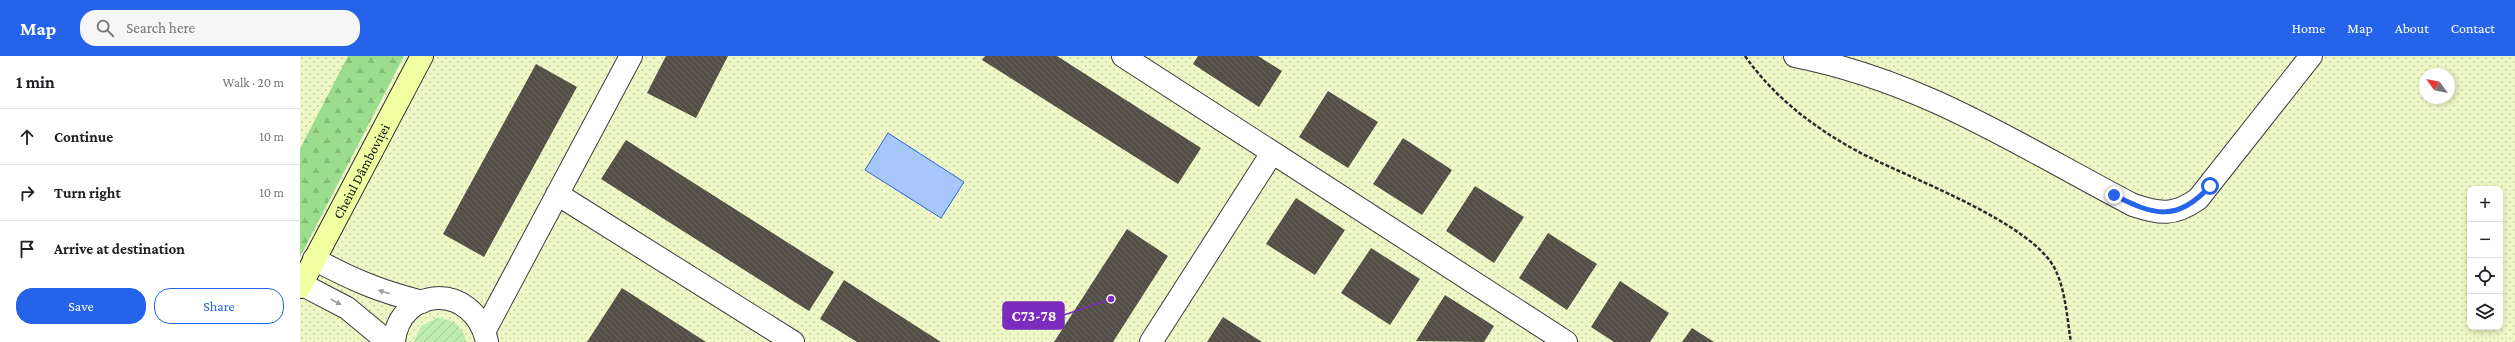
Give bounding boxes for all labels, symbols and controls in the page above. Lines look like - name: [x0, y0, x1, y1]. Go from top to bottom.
- search box: [80, 10, 360, 46]
- icon: search: [94, 17, 116, 39]
- text: Map: [20, 18, 56, 39]
- text: Search here: [126, 20, 195, 36]
- text: Home: [2292, 20, 2325, 36]
- text: Map: [2347, 20, 2373, 36]
- text: About: [2395, 20, 2429, 36]
- text: Contact: [2451, 20, 2495, 36]
- north arrow: [2419, 68, 2455, 104]
- text: 1 min: [16, 73, 55, 92]
- text: Walk · 20 m: [223, 75, 284, 90]
- street label: Cheiul Dâmboviței: [330, 121, 393, 221]
- icon: ahead: [16, 126, 38, 148]
- text: Continue: [54, 129, 113, 145]
- text: 10 m: [259, 129, 284, 144]
- route start: [2201, 177, 2219, 195]
- icon: right: [16, 182, 38, 204]
- text: Turn right: [54, 185, 121, 201]
- text: 10 m: [259, 185, 284, 200]
- route end: [2105, 186, 2123, 204]
- map controls: [2467, 186, 2503, 330]
- button: +: [2467, 186, 2503, 222]
- button: −: [2467, 222, 2503, 258]
- icon: arrive: [16, 238, 38, 260]
- text: Arrive at destination: [54, 241, 185, 257]
- button: locate: [2467, 258, 2503, 294]
- button: Save: [16, 288, 146, 324]
- button: Share: [154, 288, 284, 324]
- one-way arrow: [378, 289, 390, 295]
- button: layers: [2467, 294, 2503, 330]
- one-way arrow: [330, 299, 342, 305]
- callout: C73-78: [1003, 302, 1064, 329]
- text: C73-78: [1012, 308, 1056, 324]

